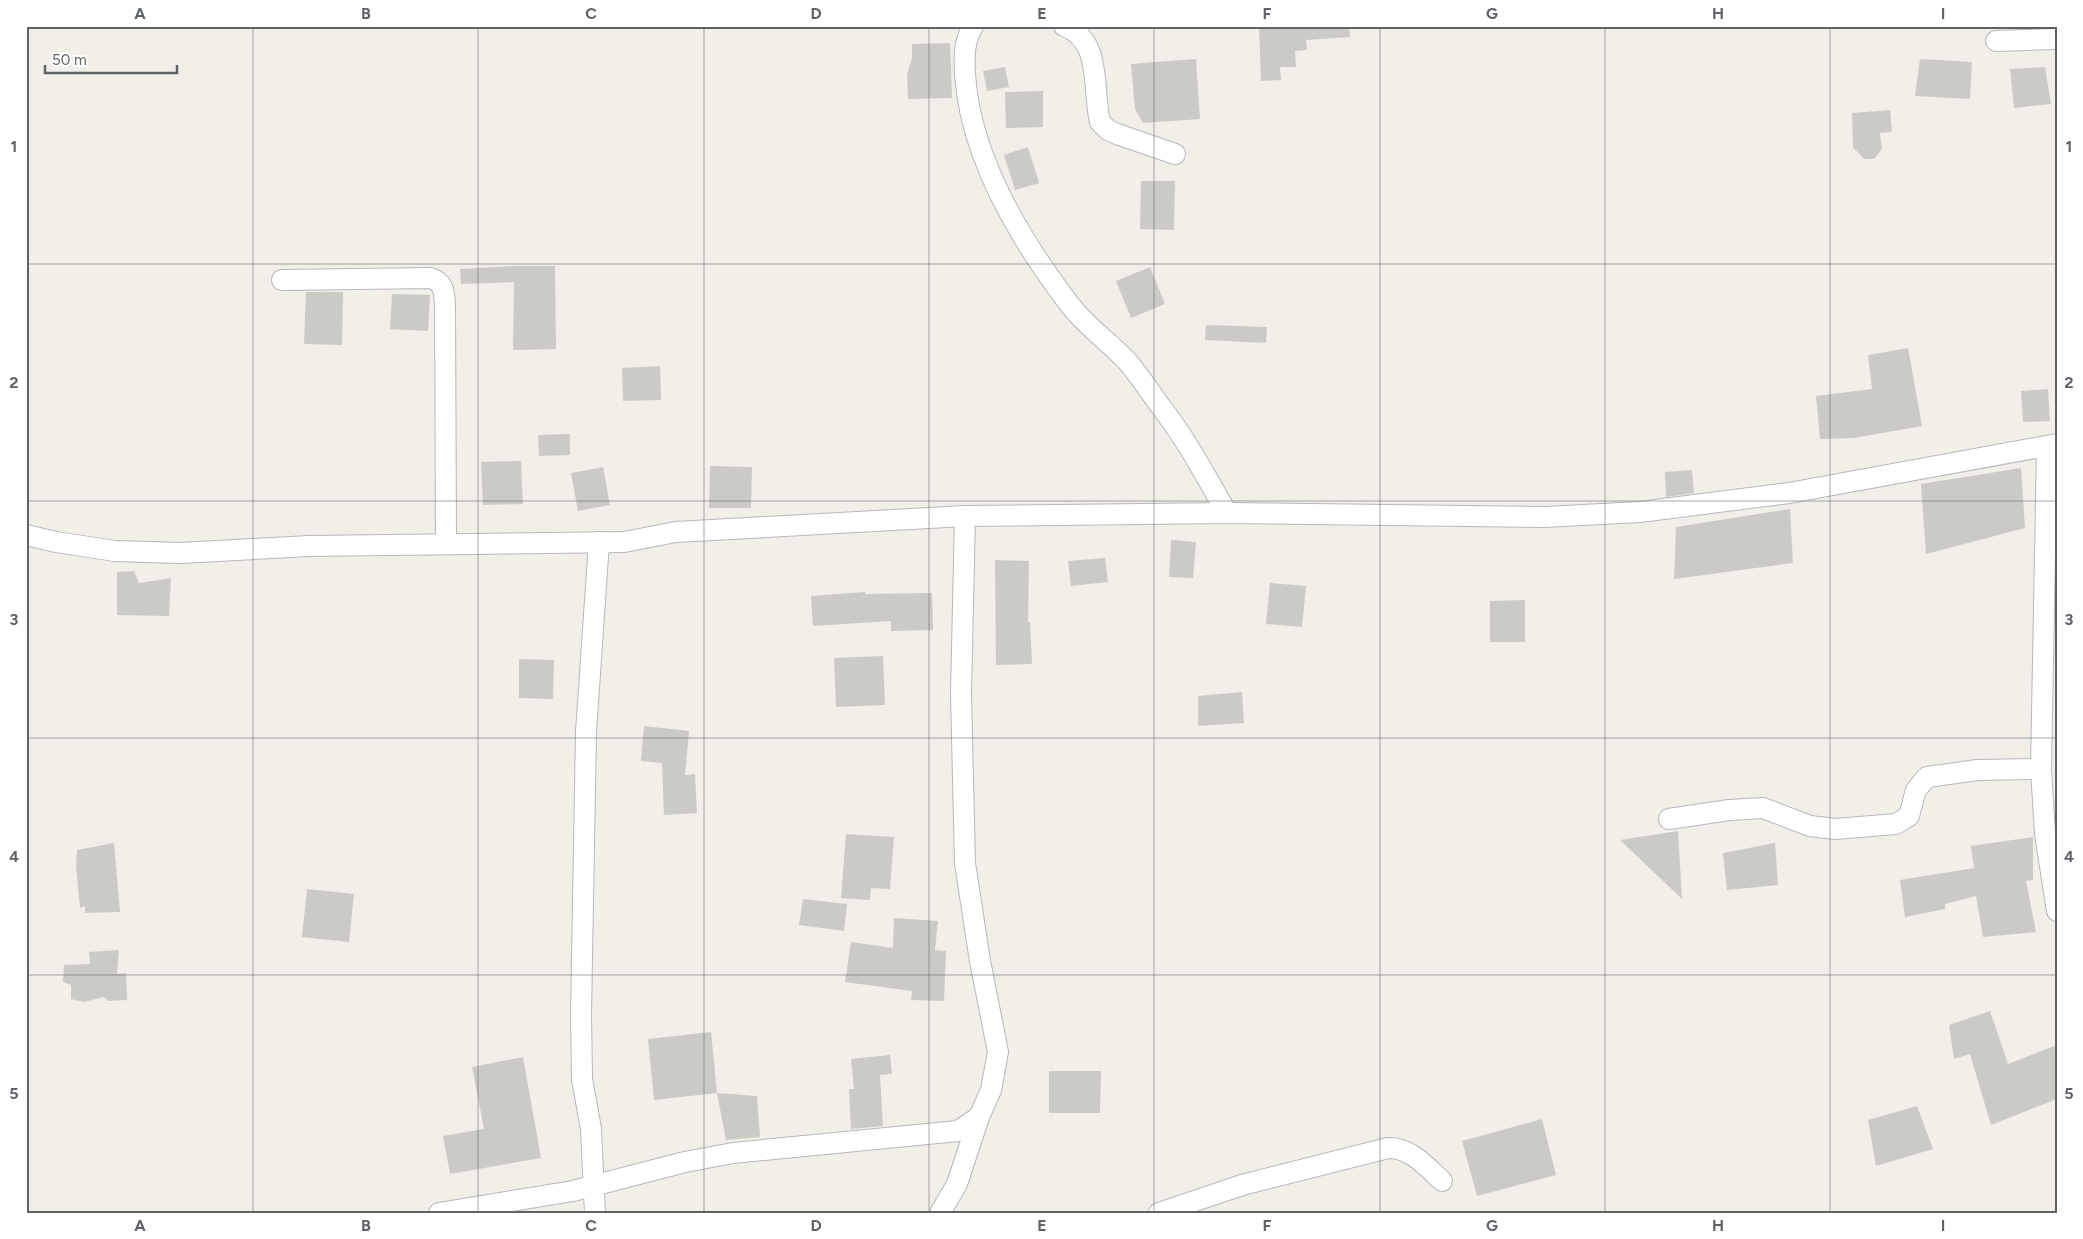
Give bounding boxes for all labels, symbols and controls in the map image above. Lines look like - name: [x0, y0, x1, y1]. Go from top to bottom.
- text: A: [134, 4, 146, 23]
- text: B: [361, 4, 371, 23]
- text: C: [585, 4, 597, 23]
- text: D: [810, 4, 822, 23]
- text: E: [1037, 4, 1047, 23]
- text: F: [1263, 4, 1272, 23]
- text: G: [1486, 4, 1498, 23]
- text: H: [1712, 4, 1724, 23]
- text: I: [1941, 4, 1945, 23]
- scale bar: [45, 42, 178, 74]
- text: 50 m: [52, 51, 87, 69]
- text: 1: [11, 137, 17, 156]
- text: 1: [2066, 137, 2072, 156]
- text: 2: [9, 373, 19, 392]
- text: 2: [2064, 373, 2074, 392]
- text: 3: [10, 610, 19, 629]
- text: 3: [2065, 610, 2074, 629]
- text: 4: [9, 847, 19, 866]
- text: 4: [2064, 847, 2074, 866]
- text: 5: [9, 1084, 19, 1103]
- text: 5: [2064, 1084, 2074, 1103]
- text: A: [134, 1216, 146, 1235]
- text: B: [361, 1216, 371, 1235]
- text: C: [585, 1216, 597, 1235]
- text: D: [810, 1216, 822, 1235]
- text: E: [1037, 1216, 1047, 1235]
- text: F: [1263, 1216, 1272, 1235]
- text: G: [1486, 1216, 1498, 1235]
- text: H: [1712, 1216, 1724, 1235]
- text: I: [1941, 1216, 1945, 1235]

